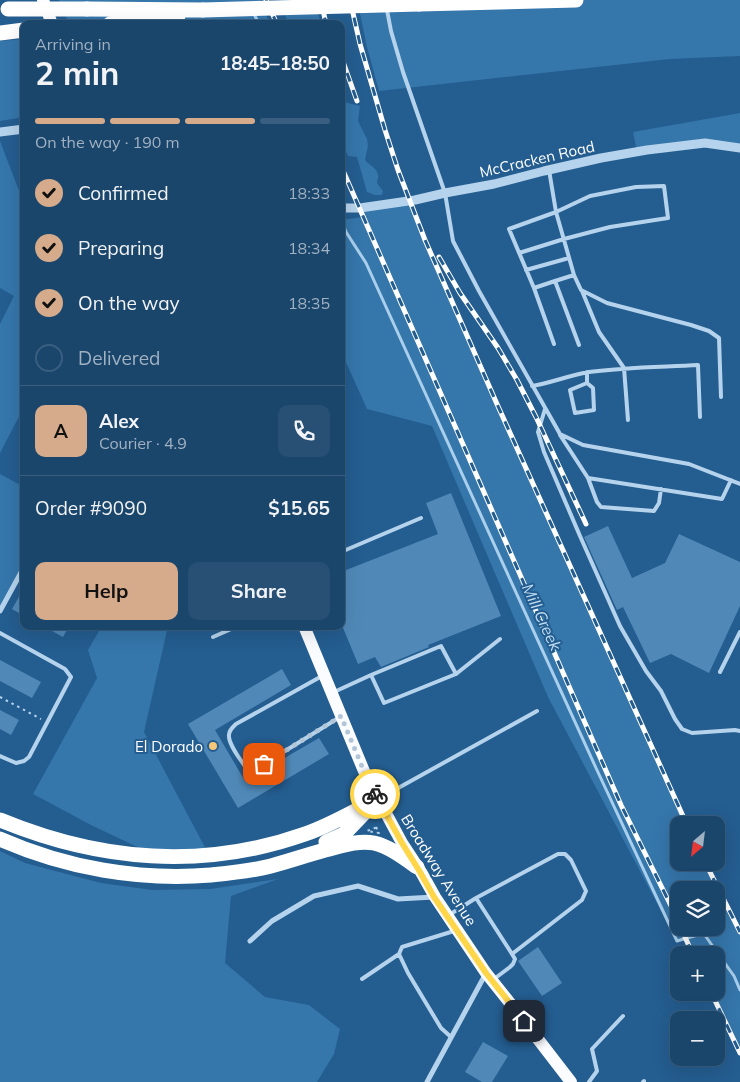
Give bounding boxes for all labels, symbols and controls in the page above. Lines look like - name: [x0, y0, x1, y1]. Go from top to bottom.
- text: Arriving in: [35, 34, 111, 54]
- text: 18:45–18:50: [220, 51, 330, 75]
- text: 2 min: [35, 53, 119, 93]
- text: On the way · 190 m: [35, 132, 180, 152]
- street label: McCracken Road: [478, 137, 596, 181]
- icon: check: [35, 179, 63, 207]
- text: Confirmed: [78, 181, 169, 205]
- text: 18:33: [288, 183, 330, 203]
- icon: check: [35, 234, 63, 262]
- text: Preparing: [78, 236, 164, 260]
- text: 18:34: [288, 238, 330, 258]
- icon: check: [35, 289, 63, 317]
- text: On the way: [78, 291, 180, 315]
- text: 18:35: [288, 293, 330, 313]
- text: Delivered: [78, 346, 160, 370]
- button: phone: [278, 405, 330, 457]
- text: Alex: [99, 409, 139, 433]
- text: A: [54, 419, 68, 443]
- text: Courier · 4.9: [99, 433, 187, 453]
- text: Order #9090: [35, 496, 147, 520]
- text: $15.65: [268, 496, 330, 520]
- button: Help: [35, 562, 178, 620]
- button: Share: [188, 562, 330, 620]
- water label: Mill Creek: [518, 580, 567, 654]
- place label: El Dorado: [135, 737, 203, 756]
- marker: El Dorado: [207, 740, 219, 752]
- pin: [243, 743, 285, 785]
- icon: bag: [250, 750, 278, 778]
- courier: [350, 769, 400, 819]
- icon: bike: [361, 780, 389, 808]
- street label: Broadway Avenue: [397, 811, 481, 929]
- north arrow: [670, 816, 725, 871]
- map controls: [670, 816, 725, 1066]
- button: layers: [670, 881, 725, 936]
- button: +: [670, 946, 725, 1001]
- pin: [503, 1000, 545, 1042]
- icon: home: [510, 1007, 538, 1035]
- button: −: [670, 1011, 725, 1066]

